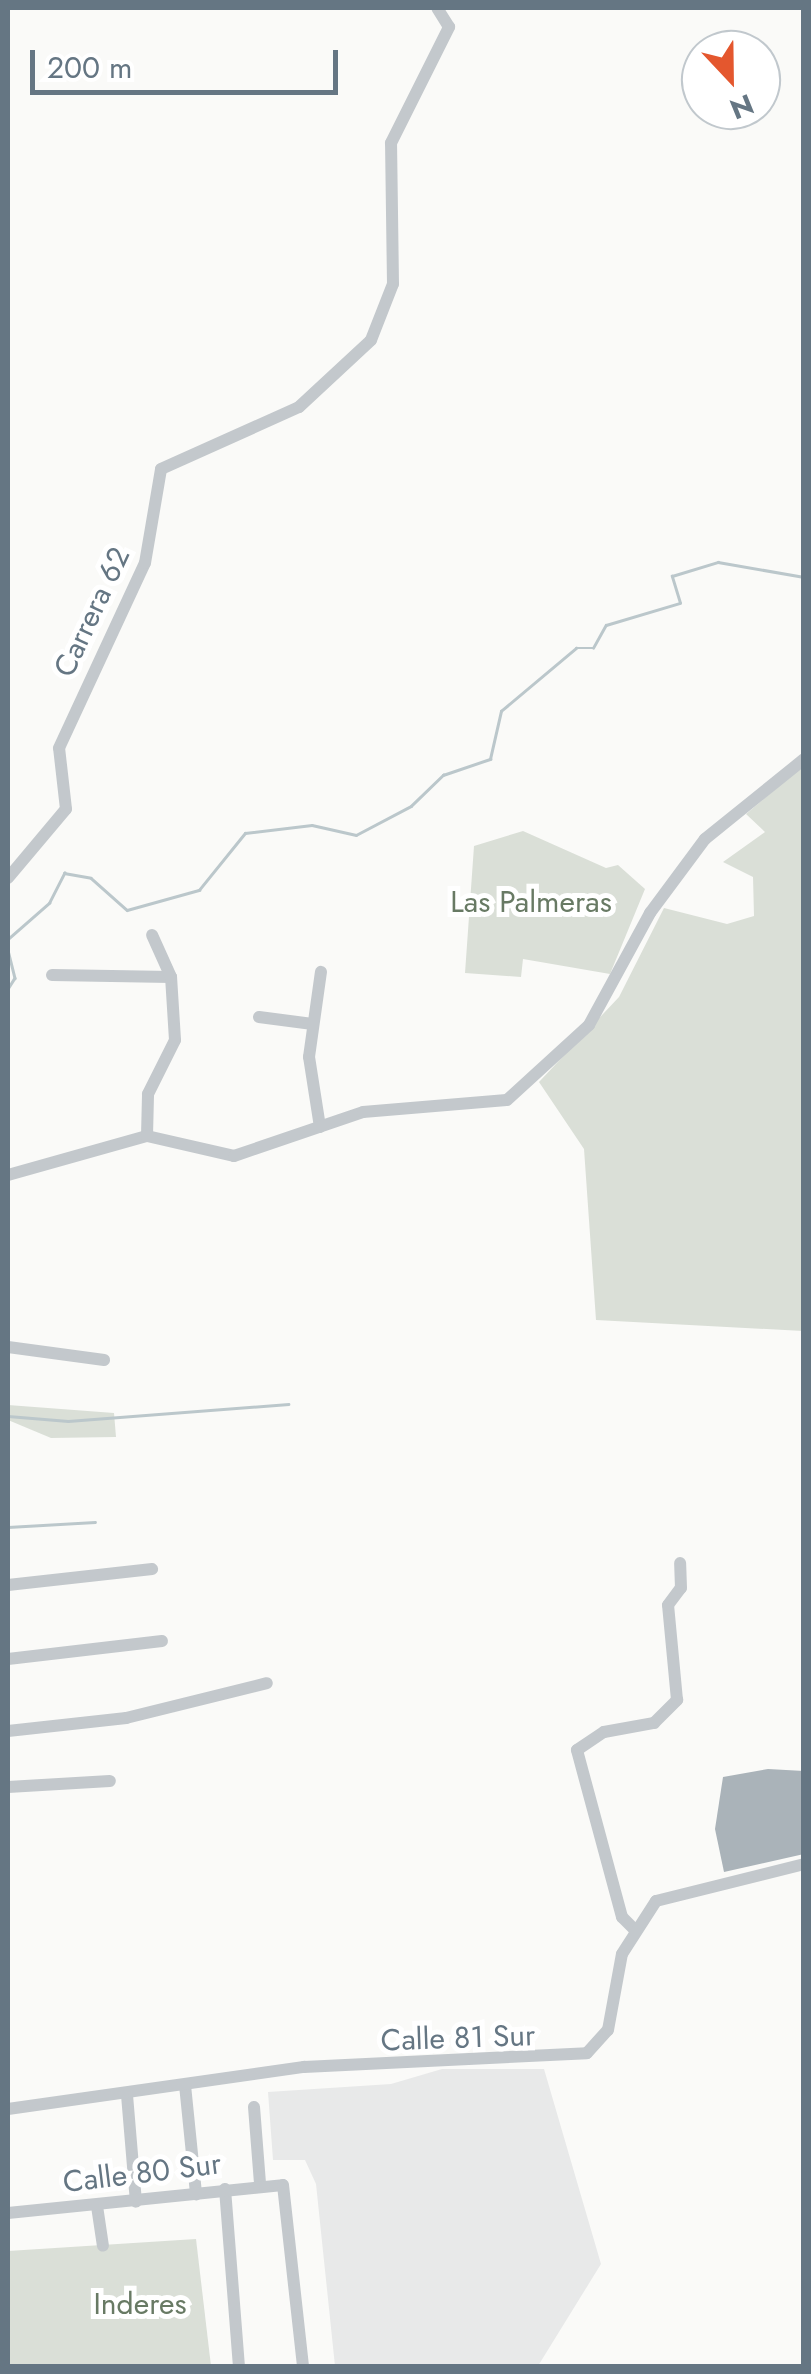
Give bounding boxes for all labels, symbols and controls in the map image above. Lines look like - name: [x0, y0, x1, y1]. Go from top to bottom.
- scale bar: [35, 30, 342, 92]
- north arrow: [681, 30, 781, 130]
- text: 200 m: [47, 46, 132, 89]
- text: N: [724, 83, 760, 130]
- street label: Carrera 62: [46, 542, 138, 682]
- park label: Las Palmeras: [450, 884, 612, 920]
- street label: Calle 81 Sur: [380, 2017, 536, 2059]
- street label: Calle 80 Sur: [61, 2145, 223, 2201]
- park label: Inderes: [93, 2286, 187, 2322]

